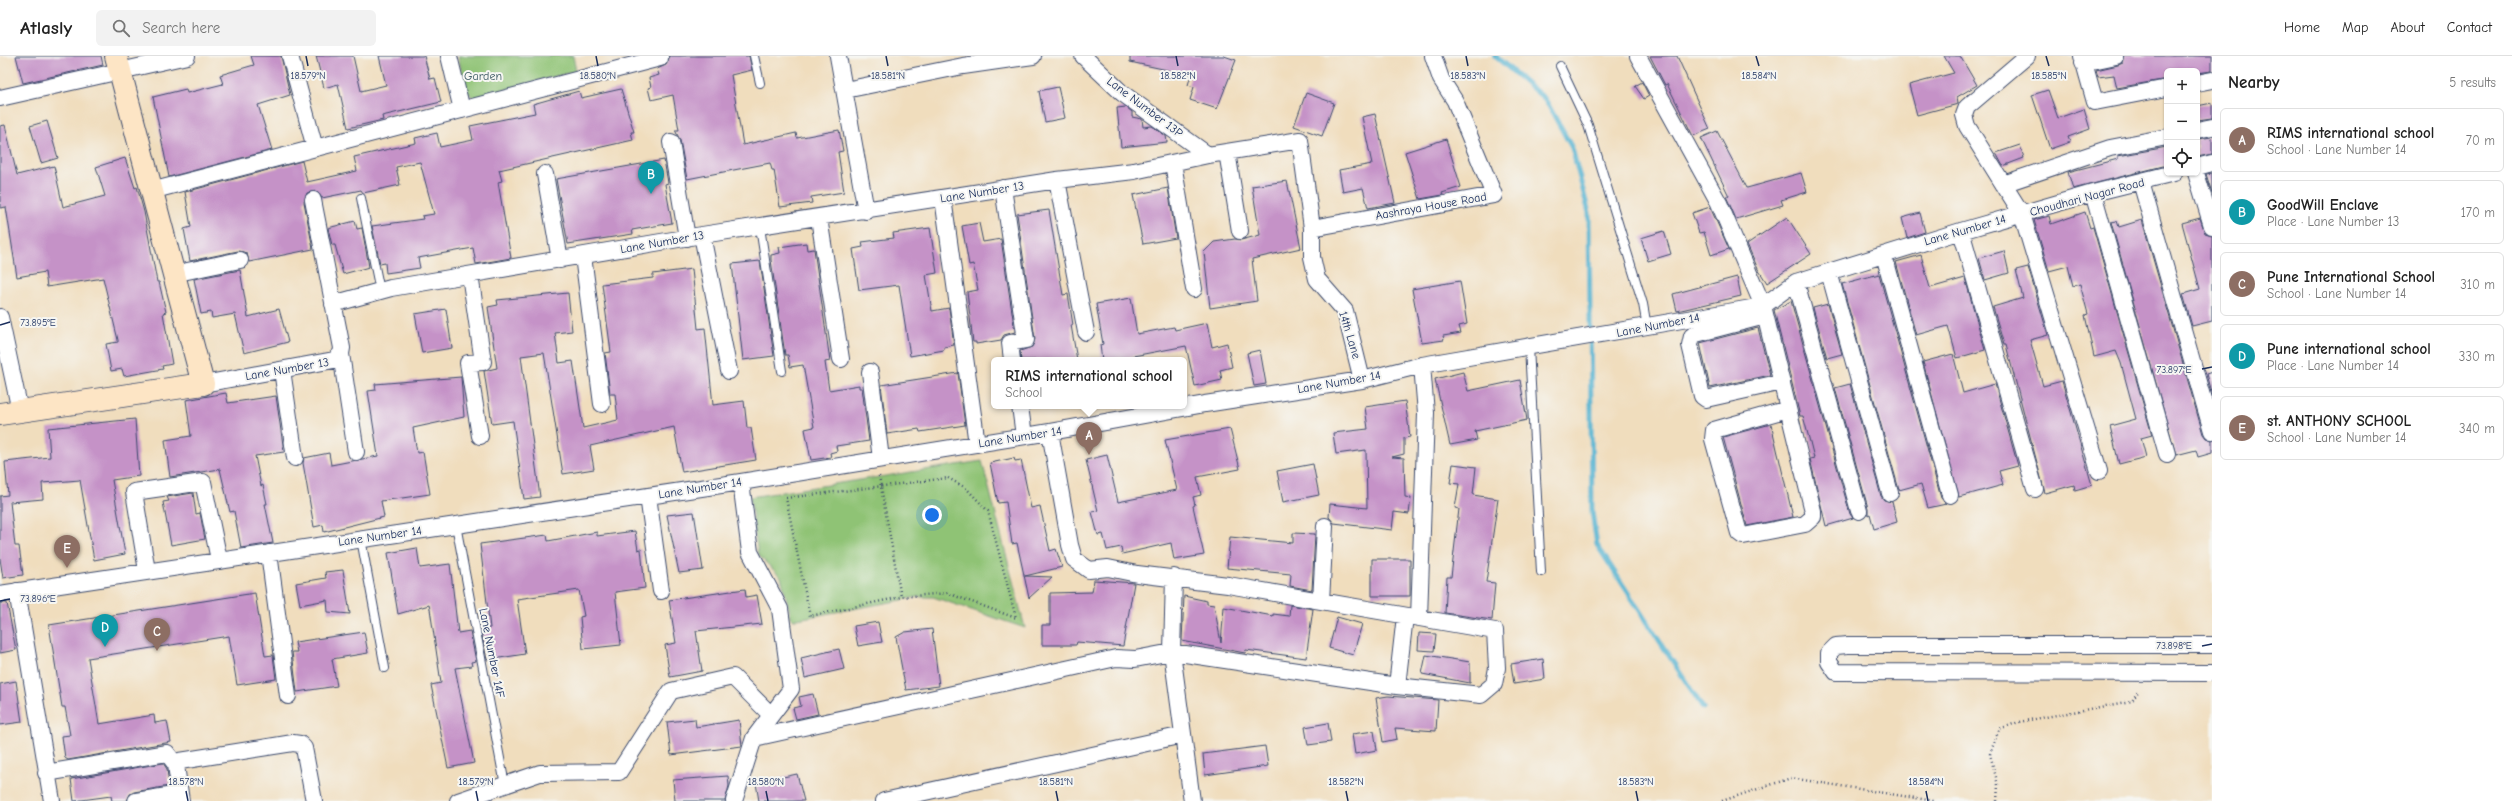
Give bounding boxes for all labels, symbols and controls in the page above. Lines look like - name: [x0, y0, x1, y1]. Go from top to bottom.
- search box: [96, 10, 376, 46]
- text: Atlasly: [20, 17, 72, 39]
- icon: search: [110, 17, 132, 39]
- text: Search here: [142, 19, 220, 37]
- text: Home: [2284, 19, 2320, 36]
- text: Map: [2342, 19, 2368, 36]
- text: About: [2390, 19, 2425, 36]
- text: Contact: [2447, 19, 2492, 36]
- map controls: [2164, 68, 2200, 176]
- button: +: [2164, 68, 2200, 104]
- park label: Garden: [464, 69, 502, 83]
- text: 18.579°N: [290, 70, 326, 82]
- text: 18.580°N: [580, 70, 616, 82]
- text: 18.581°N: [871, 70, 905, 82]
- text: 18.582°N: [1160, 70, 1196, 82]
- text: 18.583°N: [1450, 70, 1486, 82]
- text: 18.584°N: [1741, 70, 1777, 82]
- text: 18.585°N: [2031, 70, 2067, 82]
- text: Nearby: [2228, 73, 2279, 92]
- street label: Lane Number 13P: [1104, 74, 1186, 140]
- text: 5 results: [2449, 75, 2496, 90]
- button: −: [2164, 104, 2200, 140]
- text: RIMS international school: [2267, 124, 2434, 142]
- text: A: [2238, 133, 2246, 148]
- text: 70 m: [2466, 133, 2495, 148]
- button: locate: [2164, 140, 2200, 176]
- text: School · Lane Number 14: [2267, 142, 2406, 157]
- pin: B: [638, 161, 664, 194]
- street label: Choudhari Nagar Road: [2028, 175, 2146, 219]
- street label: Lane Number 13: [939, 178, 1025, 206]
- street label: Aashraya House Road: [1374, 189, 1488, 223]
- text: GoodWill Enclave: [2267, 196, 2378, 214]
- text: B: [2238, 205, 2246, 220]
- text: 170 m: [2461, 205, 2495, 220]
- street label: Lane Number 14: [1923, 212, 2008, 248]
- text: Place · Lane Number 13: [2267, 214, 2399, 229]
- street label: Lane Number 13: [619, 228, 705, 256]
- text: Pune International School: [2267, 268, 2435, 286]
- text: C: [2238, 277, 2246, 292]
- text: 310 m: [2460, 277, 2495, 292]
- text: School · Lane Number 14: [2267, 286, 2406, 301]
- street label: 14th Lane: [1336, 310, 1364, 360]
- street label: Lane Number 14: [1615, 310, 1701, 340]
- text: 73.895°E: [20, 317, 56, 329]
- text: Pune international school: [2267, 340, 2431, 358]
- text: D: [2238, 349, 2246, 364]
- text: 330 m: [2459, 349, 2495, 364]
- street label: Lane Number 13: [244, 355, 330, 383]
- popup: [991, 357, 1187, 409]
- text: Place · Lane Number 14: [2267, 358, 2399, 373]
- text: 73.897°E: [2156, 364, 2192, 376]
- text: RIMS international school: [1005, 367, 1173, 385]
- street label: Lane Number 14: [1296, 368, 1382, 396]
- text: School: [1005, 385, 1042, 400]
- text: st. ANTHONY SCHOOL: [2267, 412, 2411, 430]
- text: E: [2238, 421, 2246, 436]
- text: 340 m: [2459, 421, 2495, 436]
- pin: A: [1076, 422, 1102, 455]
- street label: Lane Number 14: [977, 423, 1063, 451]
- text: School · Lane Number 14: [2267, 430, 2406, 445]
- street label: Lane Number 14: [657, 474, 743, 502]
- your location: [922, 505, 942, 525]
- street label: Lane Number 14: [337, 523, 423, 549]
- pin: E: [54, 535, 80, 568]
- text: 73.896°E: [20, 593, 56, 605]
- street label: Lane Number 14F: [476, 607, 508, 699]
- pin: D: [92, 614, 118, 647]
- pin: C: [144, 618, 170, 651]
- text: 73.898°E: [2156, 640, 2192, 652]
- text: 18.578°N: [169, 776, 203, 788]
- text: 18.579°N: [458, 776, 494, 788]
- text: 18.580°N: [748, 776, 784, 788]
- text: 18.581°N: [1039, 776, 1073, 788]
- text: 18.582°N: [1328, 776, 1364, 788]
- text: 18.583°N: [1618, 776, 1654, 788]
- text: 18.584°N: [1908, 776, 1944, 788]

